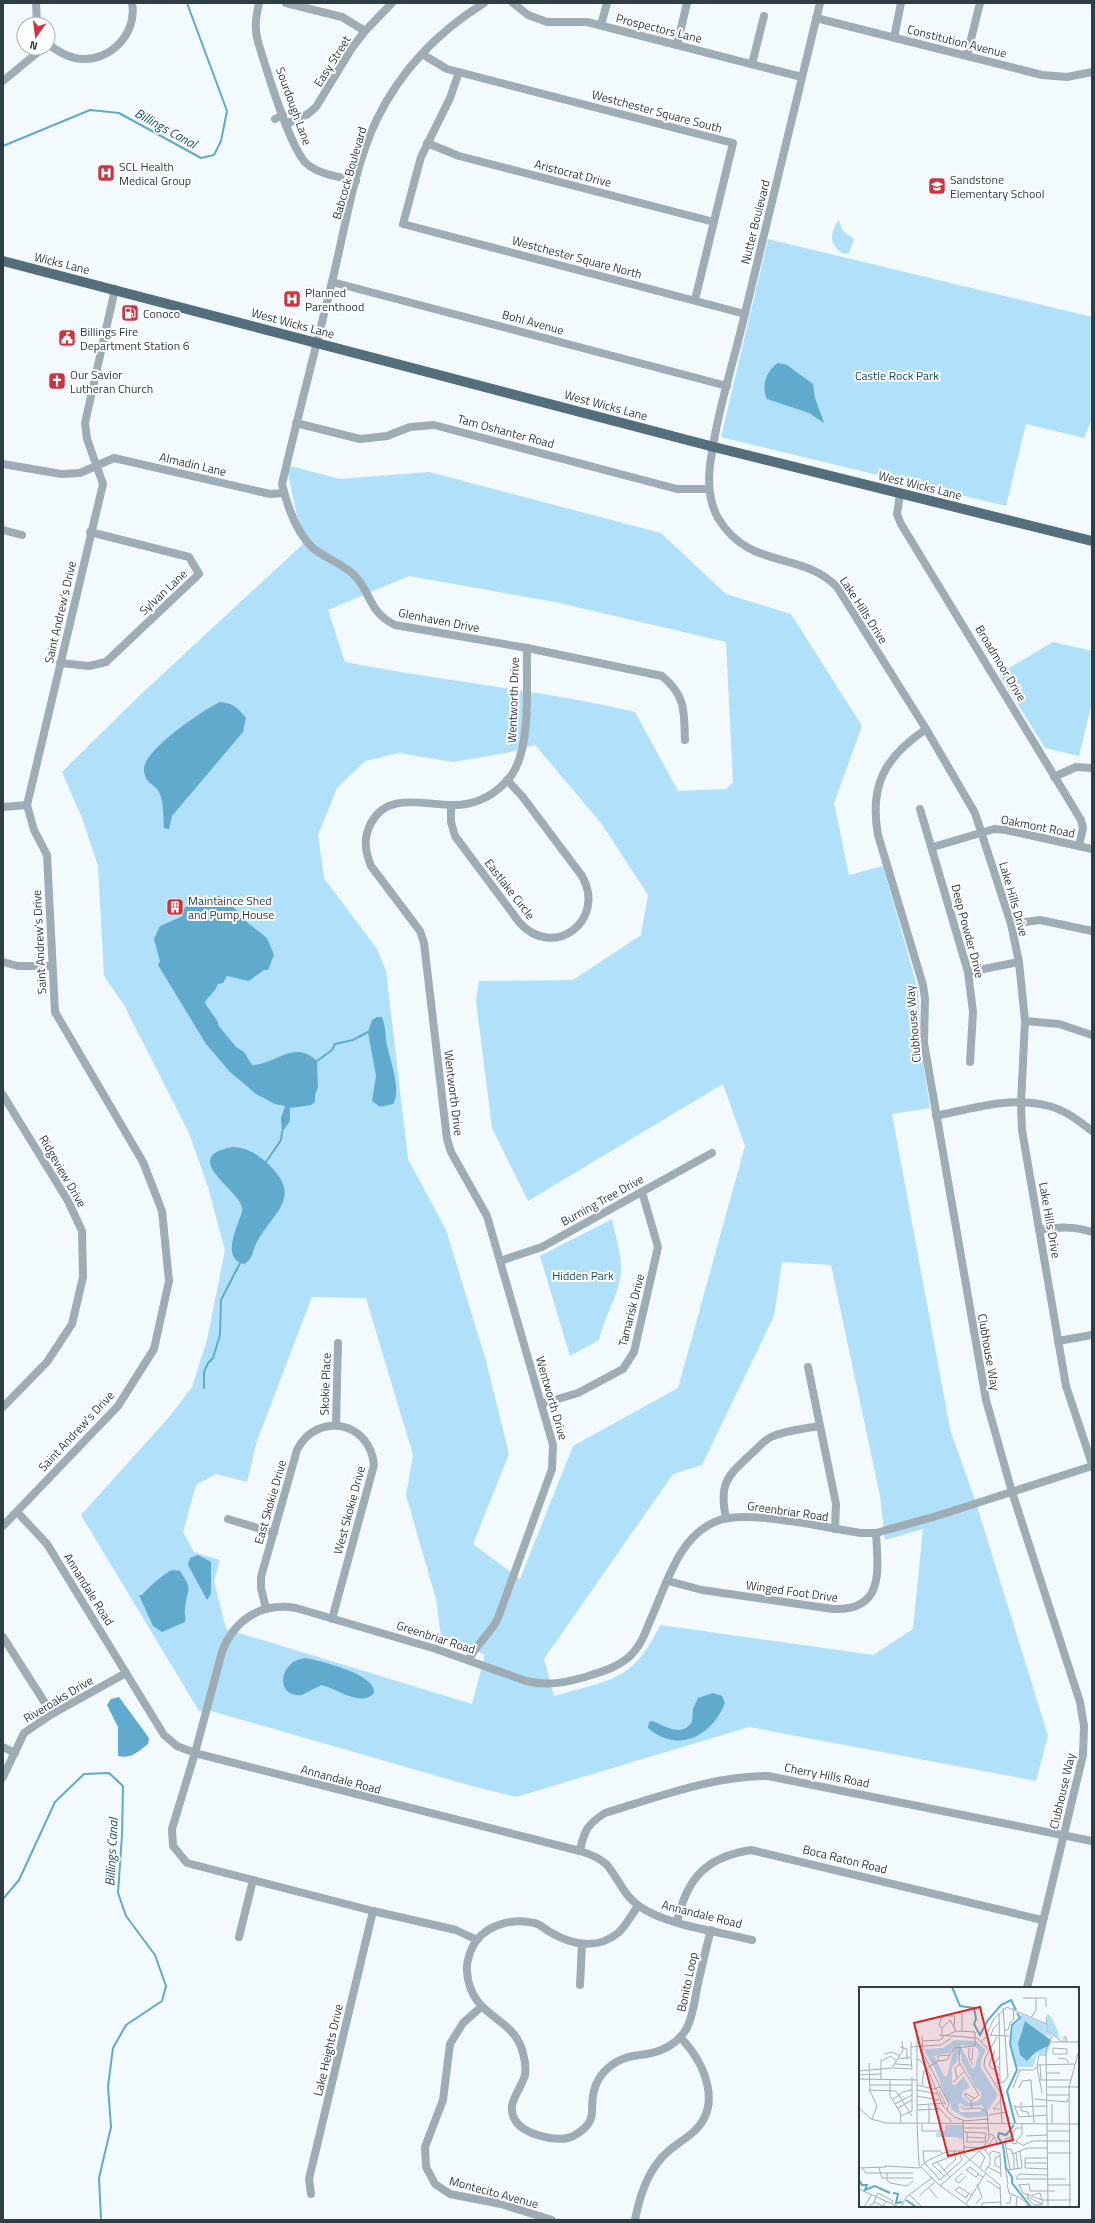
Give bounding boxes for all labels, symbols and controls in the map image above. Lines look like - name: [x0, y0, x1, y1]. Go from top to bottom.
- street label: Prospectors Lane: [614, 8, 704, 48]
- north arrow: [16, 16, 56, 56]
- street label: Constitution Avenue: [905, 19, 1009, 63]
- street label: Easy Street: [309, 31, 356, 90]
- text: N: [28, 37, 39, 54]
- street label: Sourdough Lane: [271, 64, 317, 148]
- street label: Westchester Square South: [590, 84, 724, 138]
- water label: Billings Canal: [131, 103, 203, 154]
- street label: Babcock Boulevard: [327, 124, 371, 222]
- street label: Aristocrat Drive: [533, 154, 613, 192]
- place label: SCL Health Medical Group: [119, 157, 191, 190]
- hospital icon: SCL Health Medical Group: [96, 163, 116, 183]
- place label: Sandstone Elementary School: [950, 170, 1044, 203]
- school or university icon: Sandstone Elementary School: [927, 176, 947, 196]
- street label: Nutter Boulevard: [735, 178, 775, 266]
- street label: Westchester Square North: [510, 231, 644, 283]
- street label: Wicks Lane: [32, 247, 92, 279]
- place label: Planned Parenthood: [305, 283, 364, 316]
- hospital icon: Planned Parenthood: [282, 289, 302, 309]
- fuel station icon: Conoco: [120, 303, 140, 323]
- street label: West Wicks Lane: [249, 303, 337, 343]
- place label: Conoco: [143, 304, 180, 323]
- street label: Bohl Avenue: [500, 305, 566, 339]
- place label: Billings Fire Department Station 6: [80, 322, 190, 355]
- public building icon: Billings Fire Department Station 6: [57, 328, 77, 348]
- place label: Our Savior Lutheran Church: [70, 365, 153, 398]
- park label: Castle Rock Park: [855, 366, 939, 385]
- church icon: Our Savior Lutheran Church: [47, 371, 67, 391]
- street label: West Wicks Lane: [562, 385, 650, 425]
- street label: Tam Oshanter Road: [456, 409, 556, 453]
- street label: Almadin Lane: [158, 447, 228, 481]
- street label: West Wicks Lane: [876, 465, 964, 505]
- street label: Saint Andrew's Drive: [39, 559, 81, 665]
- street label: Sylvan Lane: [135, 565, 191, 619]
- street label: Lake Hills Drive: [835, 573, 893, 647]
- street label: Glenhaven Drive: [397, 603, 481, 637]
- street label: Broadmoor Drive: [971, 621, 1031, 705]
- street label: Wentworth Drive: [502, 657, 524, 743]
- street label: Oakmont Road: [999, 809, 1077, 843]
- street label: Eastlake Circle: [480, 854, 540, 924]
- street label: Lake Hills Drive: [994, 859, 1034, 939]
- street label: Deep Powder Drive: [946, 882, 990, 980]
- street label: Saint Andrew's Drive: [27, 889, 51, 995]
- place label: Maintaince Shed and Pump House: [188, 891, 274, 924]
- building icon: Maintaince Shed and Pump House: [165, 897, 185, 917]
- street label: Clubhouse Way: [900, 984, 926, 1063]
- street label: Wentworth Drive: [439, 1049, 469, 1137]
- street label: Ridgeview Drive: [35, 1131, 91, 1211]
- street label: Burning Tree Drive: [557, 1169, 647, 1231]
- street label: Lake Hills Drive: [1034, 1181, 1066, 1259]
- park label: Hidden Park: [552, 1266, 614, 1285]
- street label: Tamarisk Drive: [613, 1272, 649, 1348]
- street label: Clubhouse Way: [973, 1312, 1005, 1392]
- street label: Skokie Place: [314, 1352, 336, 1416]
- street label: Wentworth Drive: [531, 1354, 573, 1442]
- street label: Saint Andrew's Drive: [33, 1386, 119, 1476]
- street label: East Skokie Drive: [249, 1458, 291, 1546]
- street label: West Skokie Drive: [328, 1464, 370, 1556]
- street label: Greenbriar Road: [746, 1496, 830, 1526]
- street label: Annandale Road: [59, 1549, 119, 1629]
- street label: Winged Foot Drive: [745, 1575, 839, 1607]
- street label: Greenbriar Road: [394, 1615, 478, 1659]
- street label: Riveroaks Drive: [20, 1671, 96, 1727]
- street label: Clubhouse Way: [1044, 1751, 1080, 1831]
- street label: Cherry Hills Road: [783, 1757, 871, 1793]
- street label: Annandale Road: [299, 1759, 383, 1799]
- water label: Billings Canal: [99, 1815, 123, 1887]
- street label: Boca Raton Road: [801, 1839, 889, 1879]
- street label: Annandale Road: [660, 1895, 744, 1933]
- street label: Bonito Loop: [671, 1950, 703, 2014]
- inset map: [859, 1987, 1079, 2207]
- street label: Lake Heights Drive: [308, 2002, 348, 2098]
- street label: Montecito Avenue: [447, 2171, 541, 2213]

